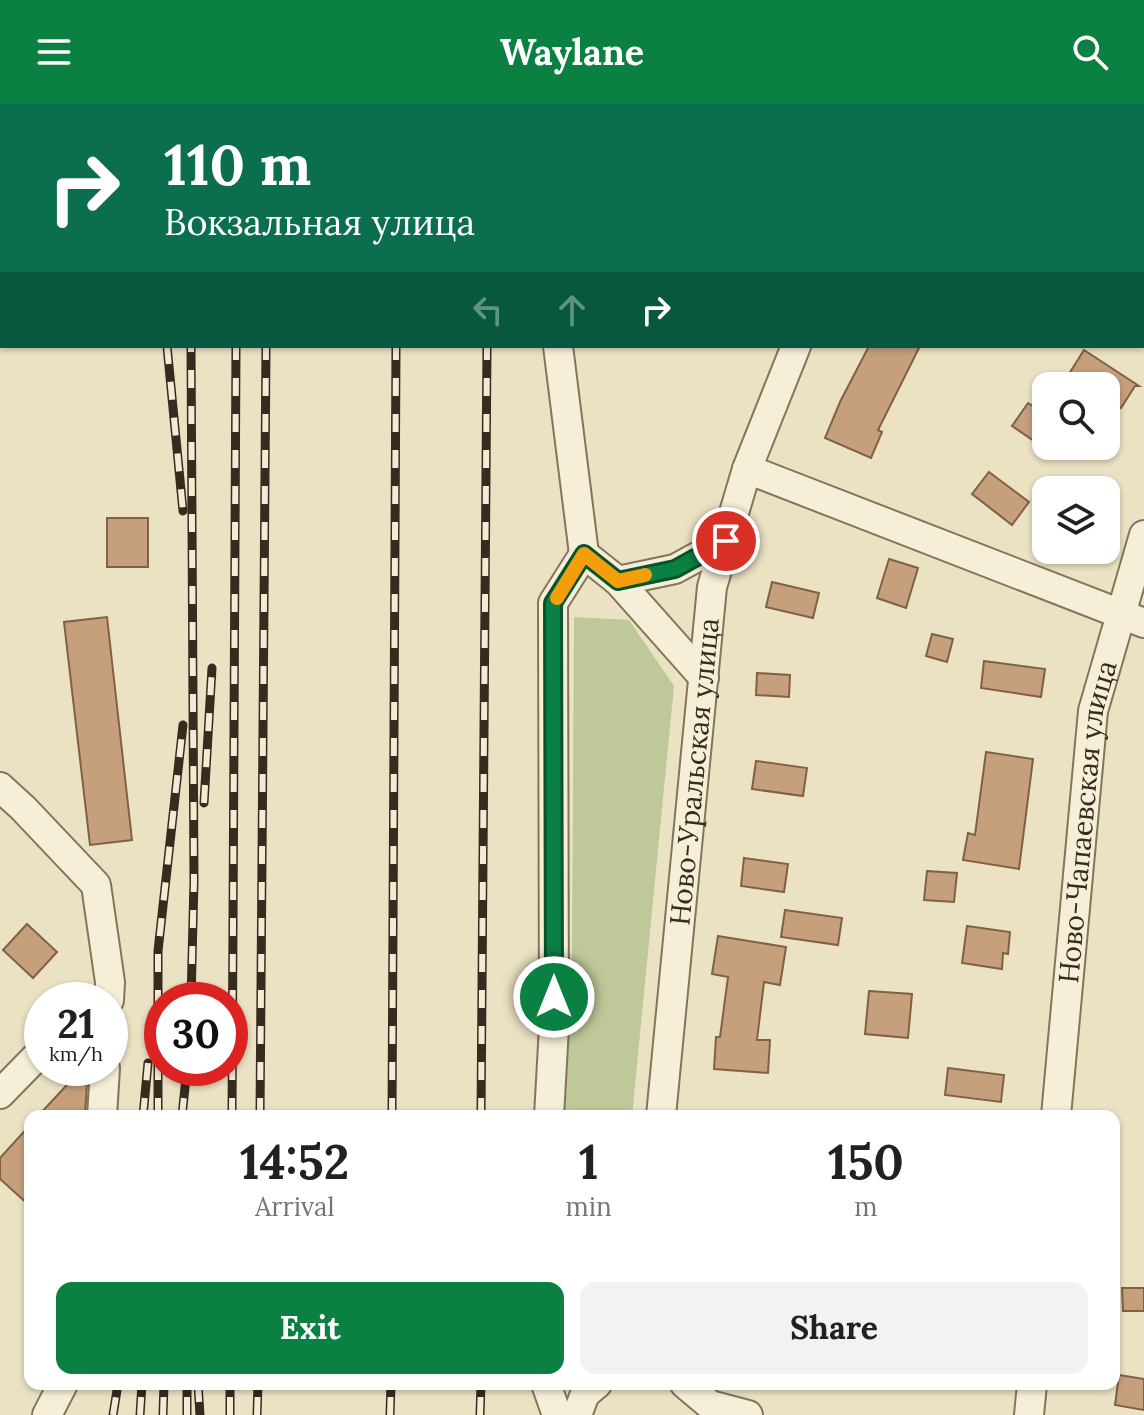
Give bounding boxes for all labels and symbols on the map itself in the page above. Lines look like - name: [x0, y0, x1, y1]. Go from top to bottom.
- pin: [692, 507, 760, 575]
- street label: Ново-Уральская улица: [661, 616, 727, 927]
- street label: Ново-Чапаевская улица: [1050, 656, 1125, 985]
- position arrow: [512, 955, 596, 1039]
- speed limit sign: 30: [144, 982, 248, 1086]

